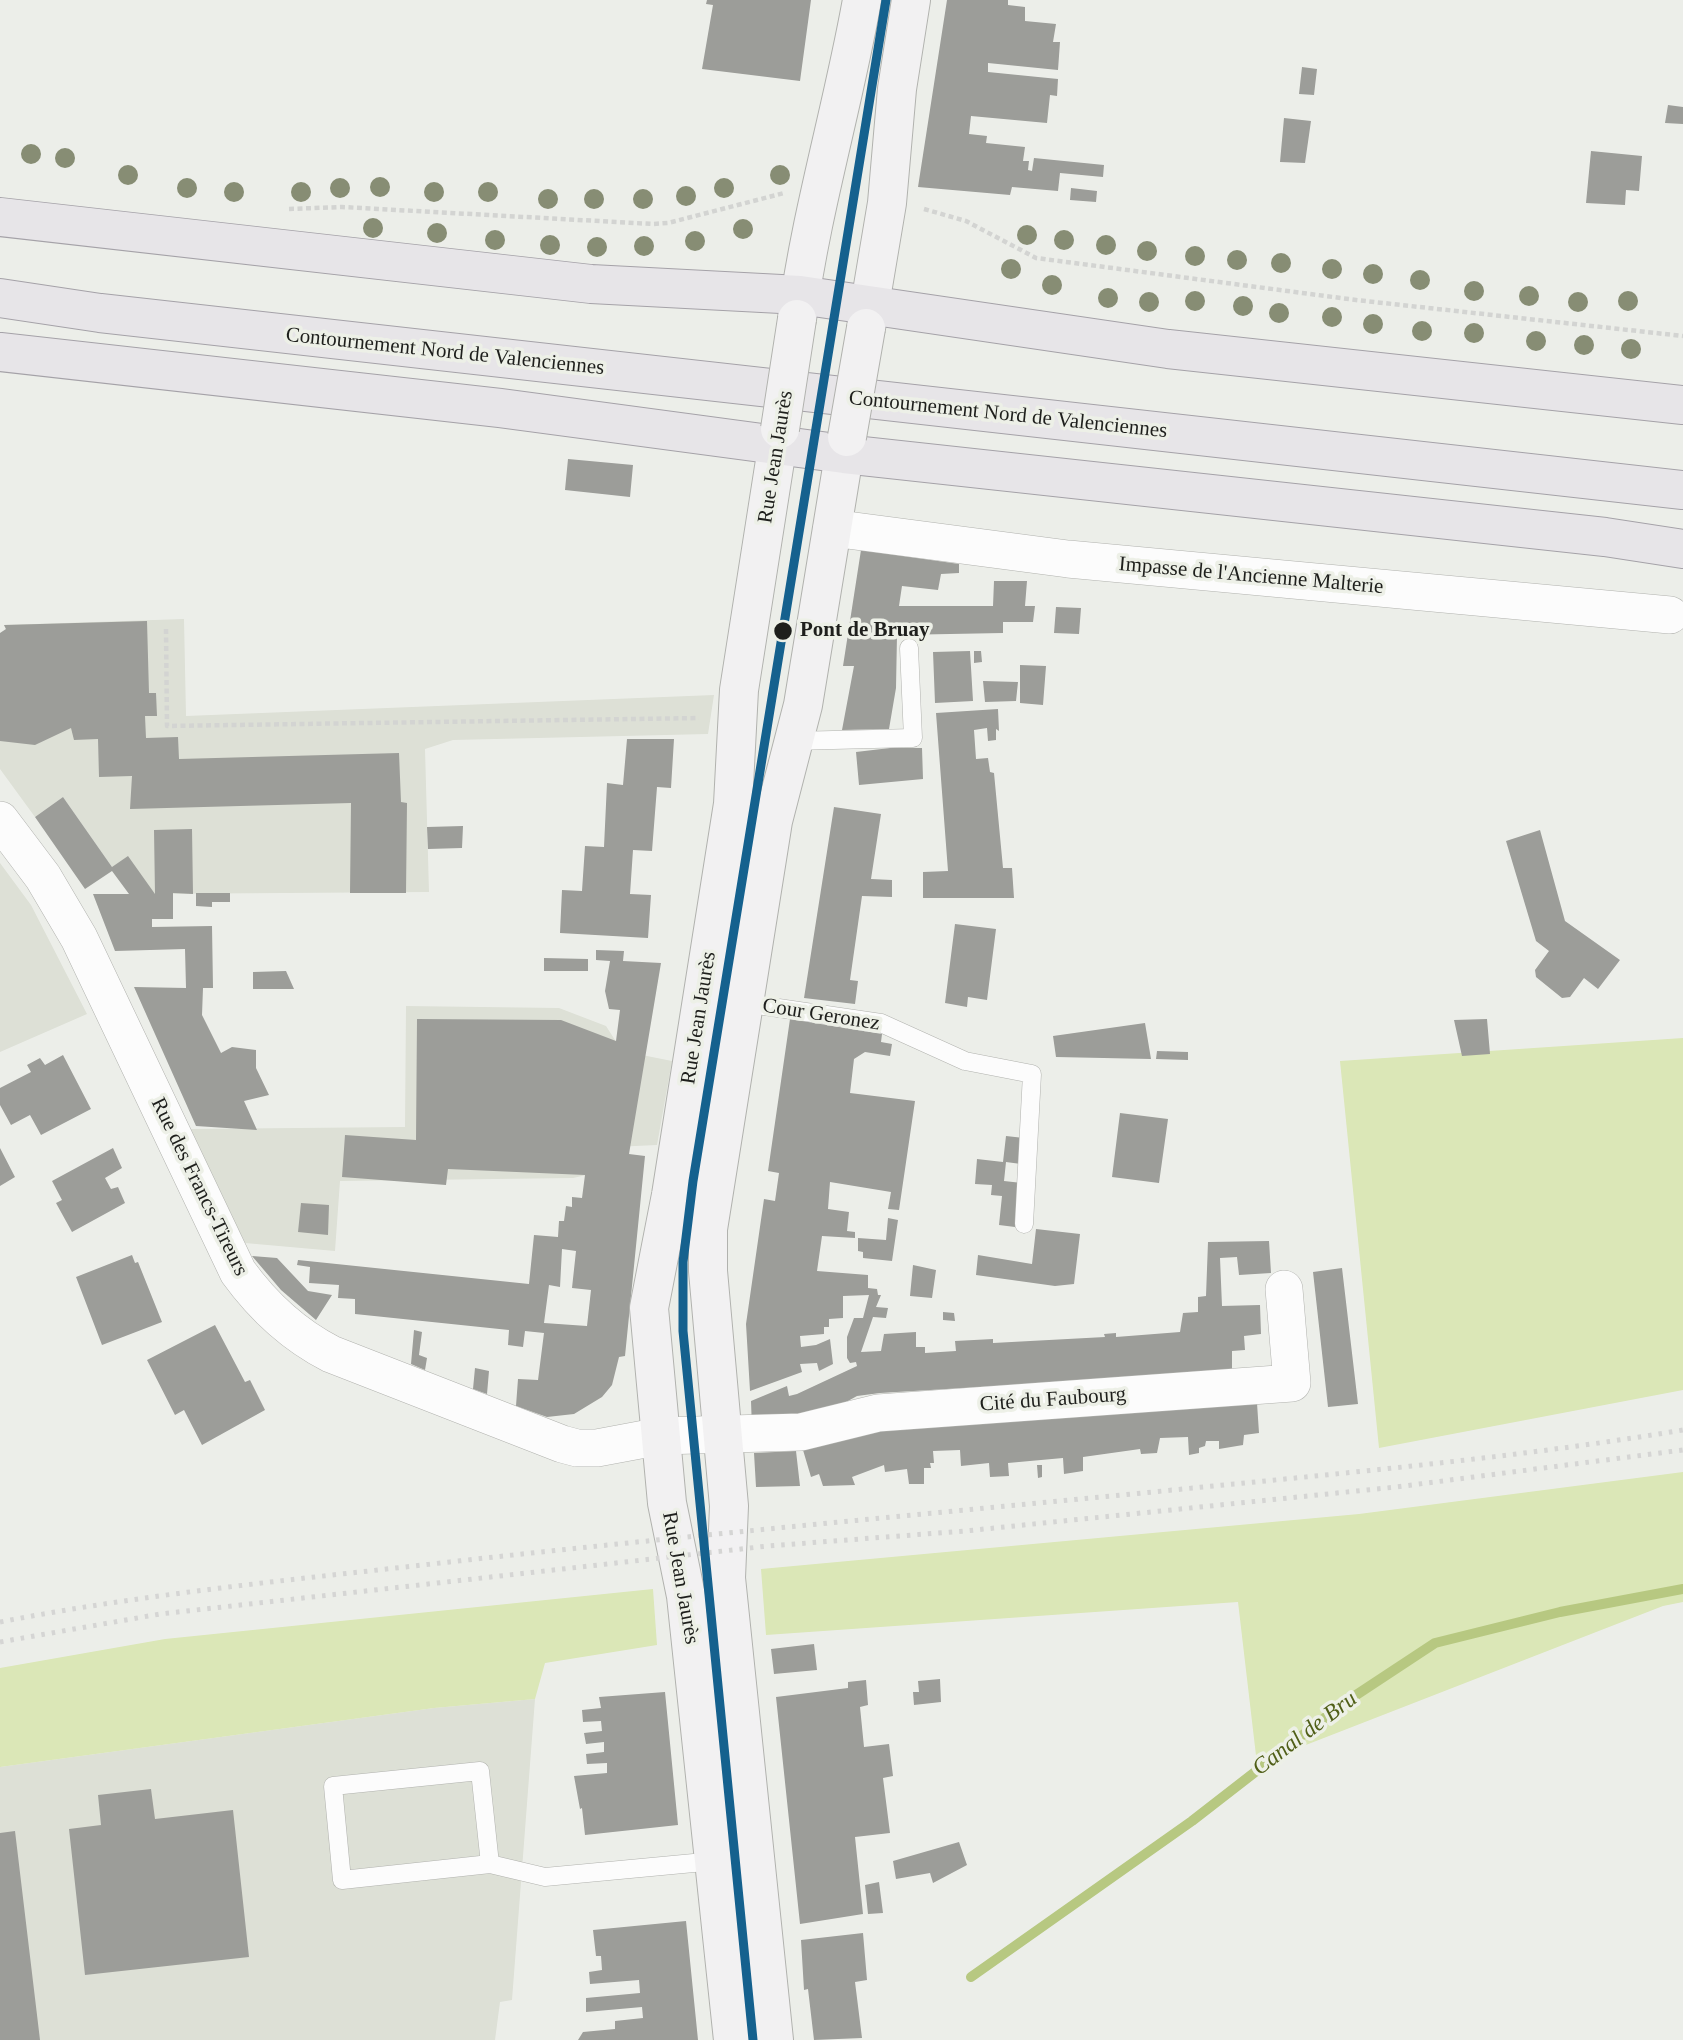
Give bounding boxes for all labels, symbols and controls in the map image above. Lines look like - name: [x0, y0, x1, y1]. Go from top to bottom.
- street label: Contournement Nord de Valenciennes: [284, 323, 606, 381]
- street label: Contournement Nord de Valenciennes: [847, 386, 1169, 444]
- street label: Rue Jean Jaurès: [753, 389, 799, 525]
- street label: Impasse de l'Ancienne Malterie: [1118, 552, 1384, 600]
- place label: Pont de Bruay: [800, 618, 930, 644]
- marker: Pont de Bruay: [772, 620, 794, 642]
- street label: Rue Jean Jaurès: [676, 950, 722, 1086]
- street label: Cour Geronez: [761, 993, 881, 1037]
- street label: Rue des Francs-Tireurs: [145, 1094, 253, 1280]
- street label: Cité du Faubourg: [979, 1382, 1127, 1418]
- street label: Rue Jean Jaurès: [656, 1510, 704, 1646]
- water label: Canal de Bru: [1247, 1686, 1363, 1782]

